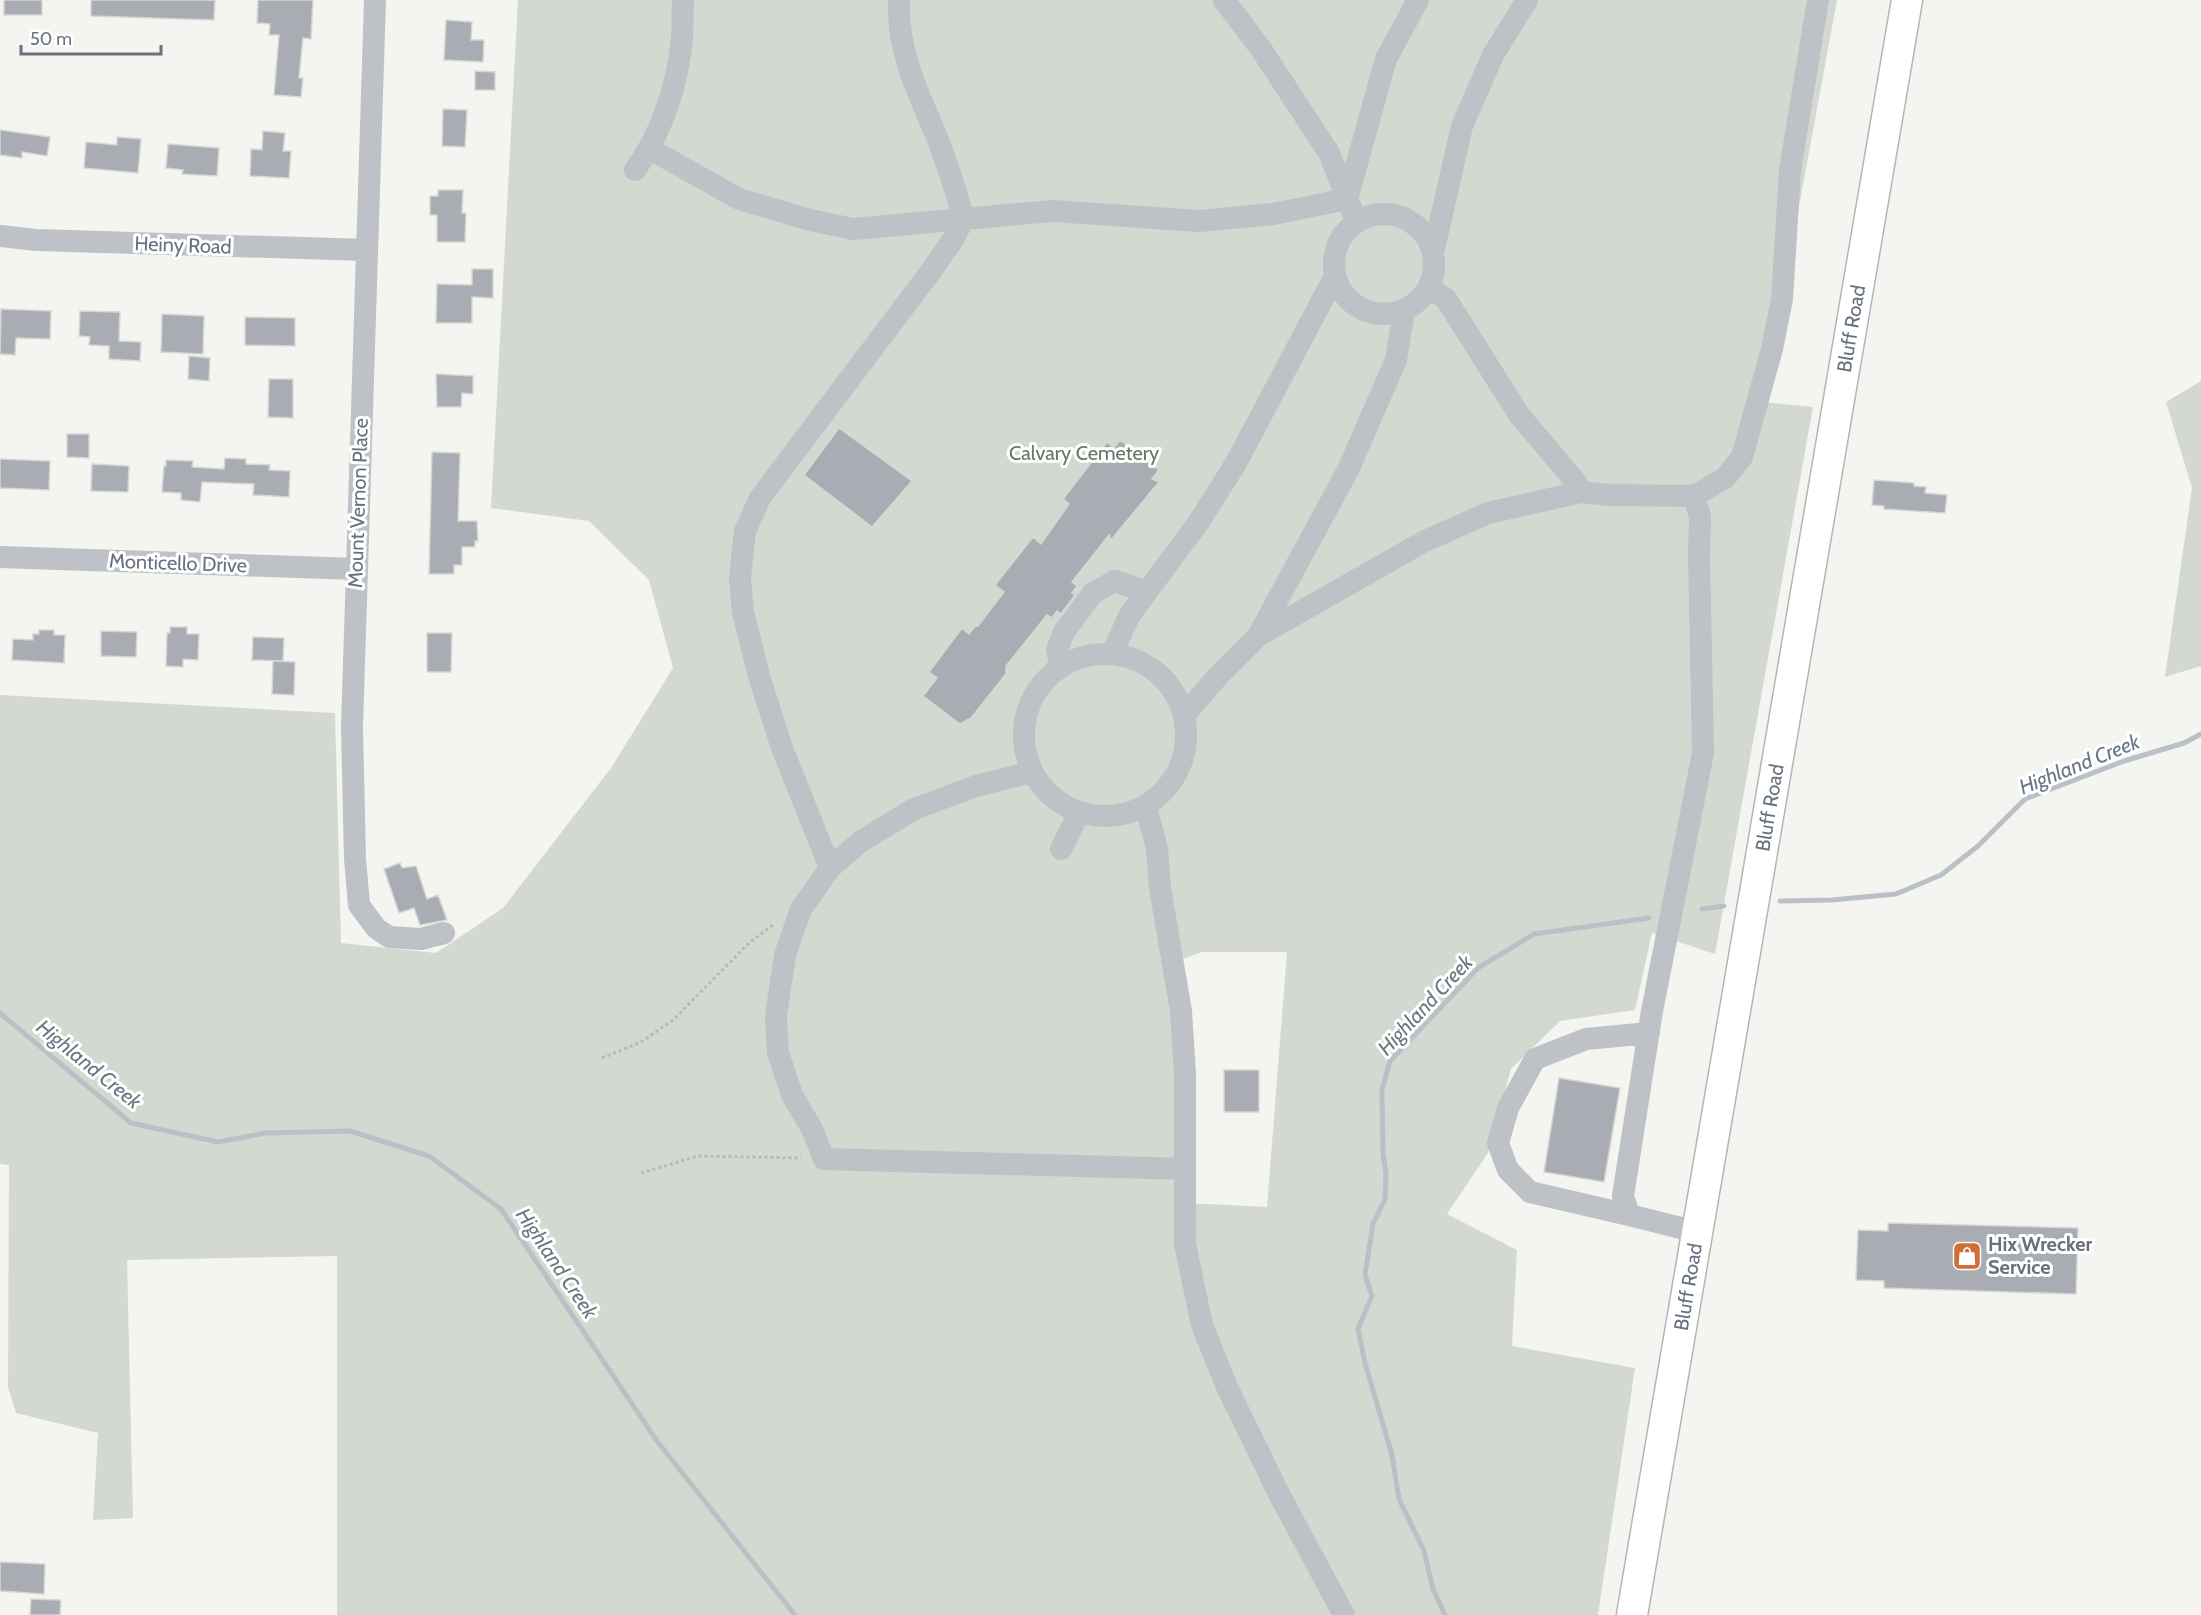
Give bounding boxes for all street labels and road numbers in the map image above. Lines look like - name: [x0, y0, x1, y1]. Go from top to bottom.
- street label: Heiny Road: [134, 231, 232, 259]
- street label: Bluff Road: [1832, 283, 1870, 374]
- street label: Mount Vernon Place: [343, 418, 373, 588]
- street label: Monticello Drive: [109, 549, 247, 577]
- street label: Bluff Road: [1750, 762, 1789, 853]
- street label: Bluff Road: [1669, 1241, 1707, 1332]

